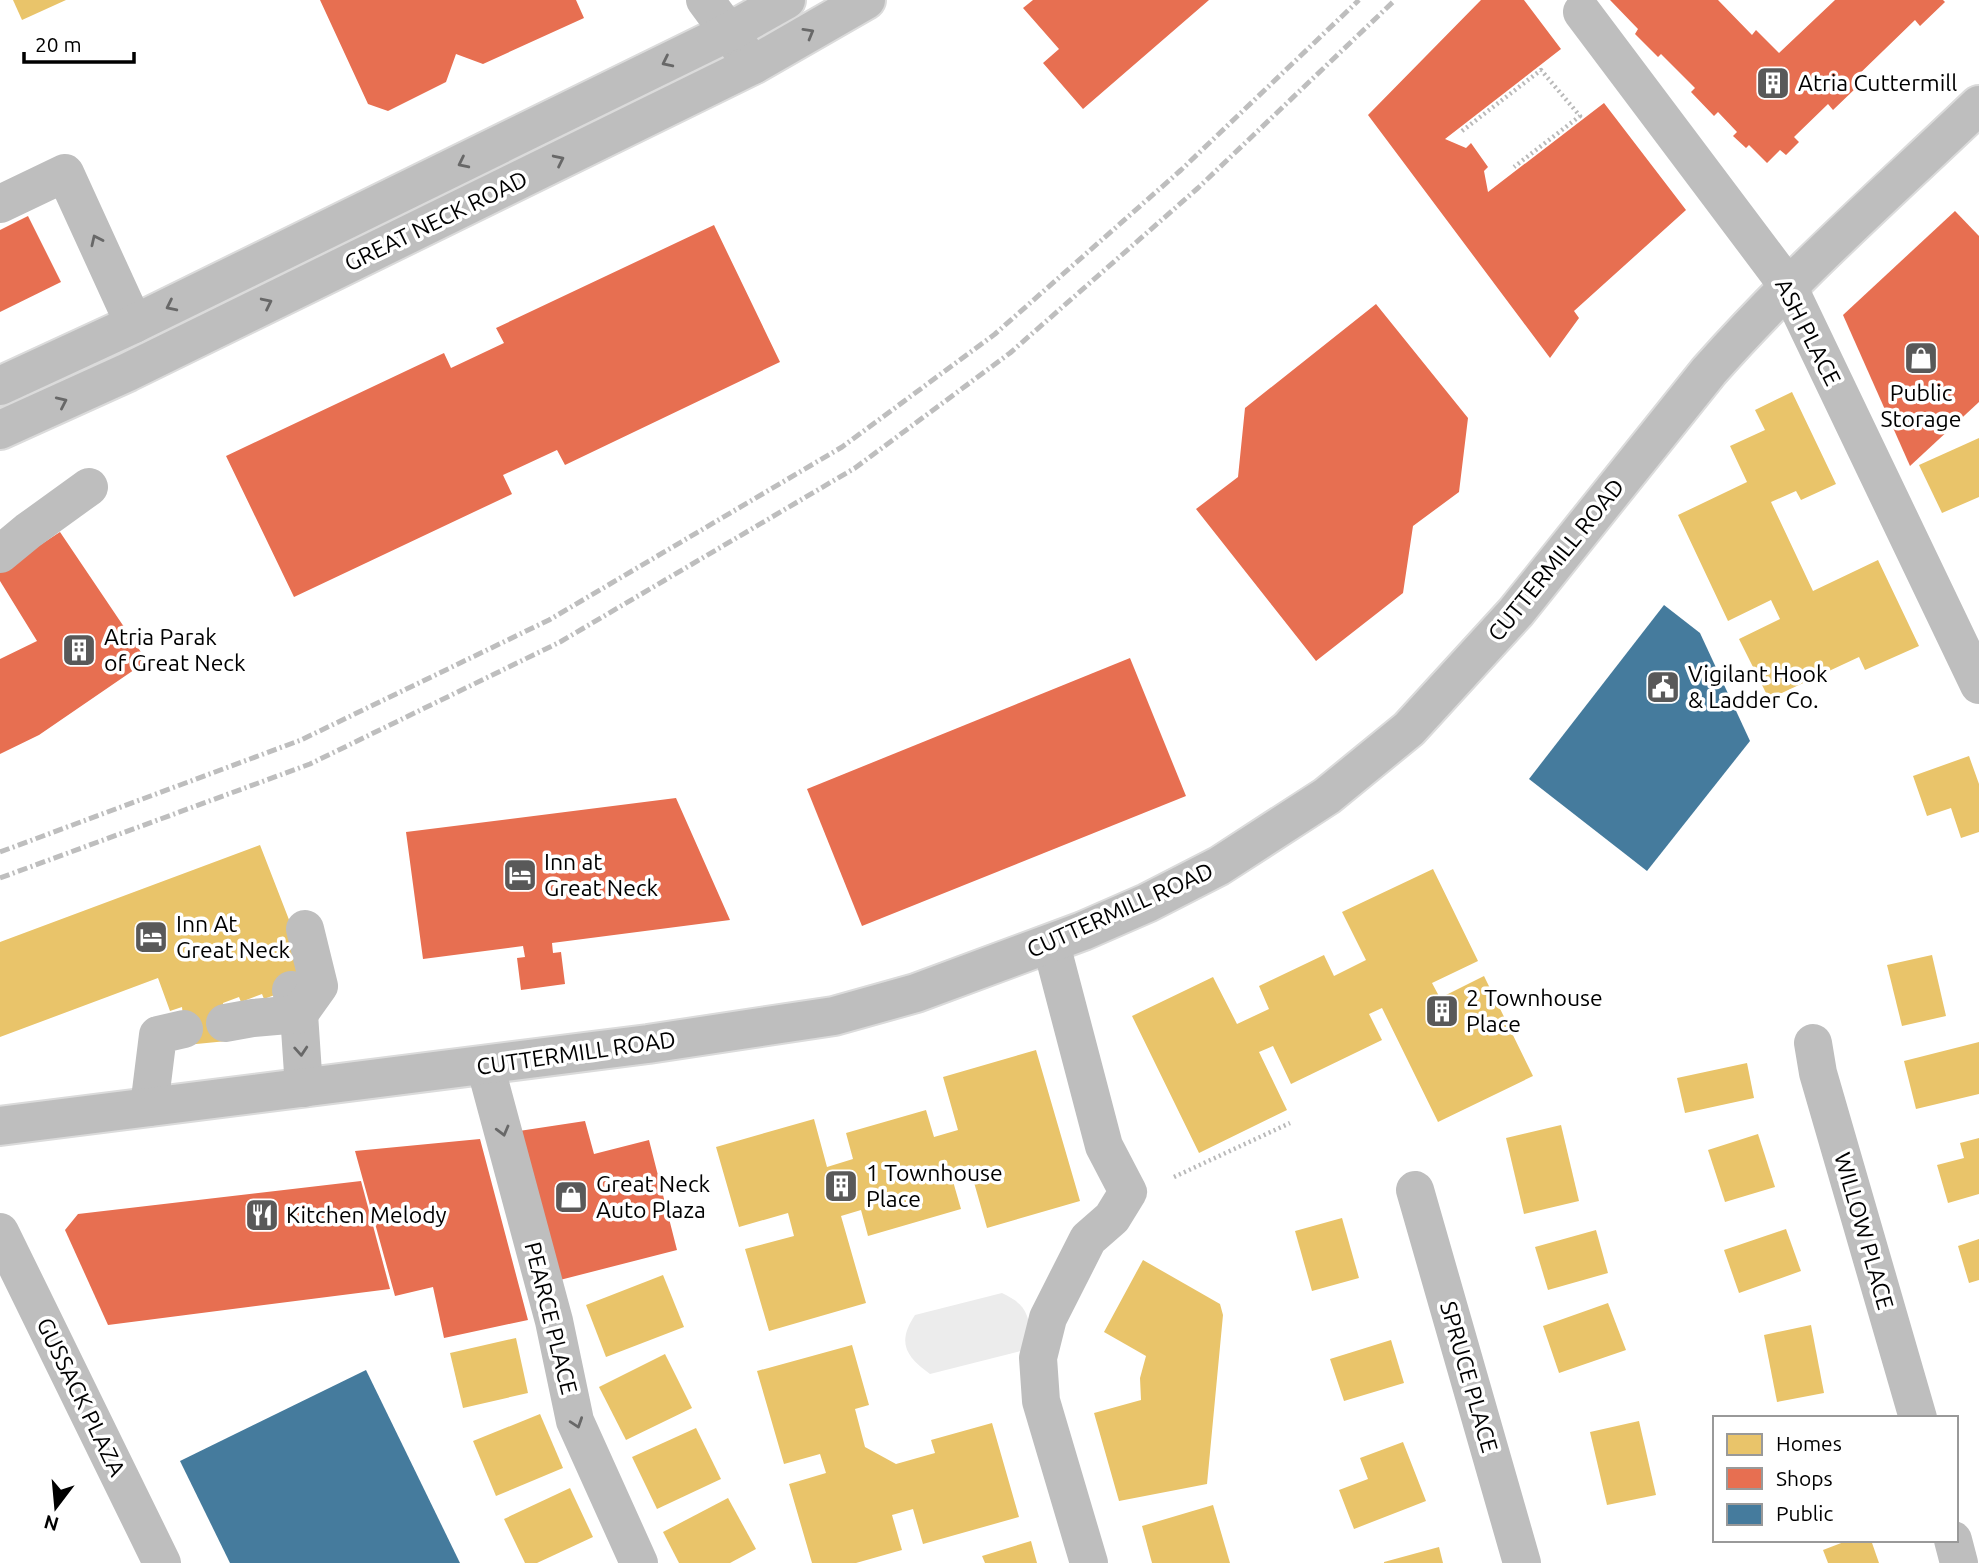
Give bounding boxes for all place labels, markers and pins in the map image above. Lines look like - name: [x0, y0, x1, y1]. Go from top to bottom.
- building icon: Atria Cuttermill: [1754, 64, 1792, 102]
- place label: Atria Cuttermill: [1798, 70, 1957, 95]
- shop icon: Public Storage: [1902, 339, 1940, 377]
- place label: Public Storage: [1881, 380, 1961, 431]
- place label: Atria Parak of Great Neck: [104, 624, 246, 675]
- building icon: Atria Parak of Great Neck: [60, 631, 98, 669]
- place label: Vigilant Hook & Ladder Co.: [1688, 661, 1828, 712]
- public building icon: Vigilant Hook & Ladder Co.: [1644, 668, 1682, 706]
- place label: Inn at Great Neck: [544, 849, 659, 900]
- hotel icon: Inn at Great Neck: [501, 856, 539, 894]
- place label: Inn At Great Neck: [176, 911, 291, 962]
- hotel icon: Inn At Great Neck: [132, 918, 170, 956]
- place label: 2 Townhouse Place: [1466, 985, 1603, 1036]
- building icon: 2 Townhouse Place: [1423, 992, 1461, 1030]
- place label: 1 Townhouse Place: [866, 1160, 1003, 1211]
- building icon: 1 Townhouse Place: [822, 1167, 860, 1205]
- place label: Great Neck Auto Plaza: [596, 1171, 711, 1222]
- shop icon: Great Neck Auto Plaza: [552, 1178, 590, 1216]
- restaurant icon: Kitchen Melody: [243, 1196, 281, 1234]
- place label: Kitchen Melody: [286, 1202, 447, 1227]

